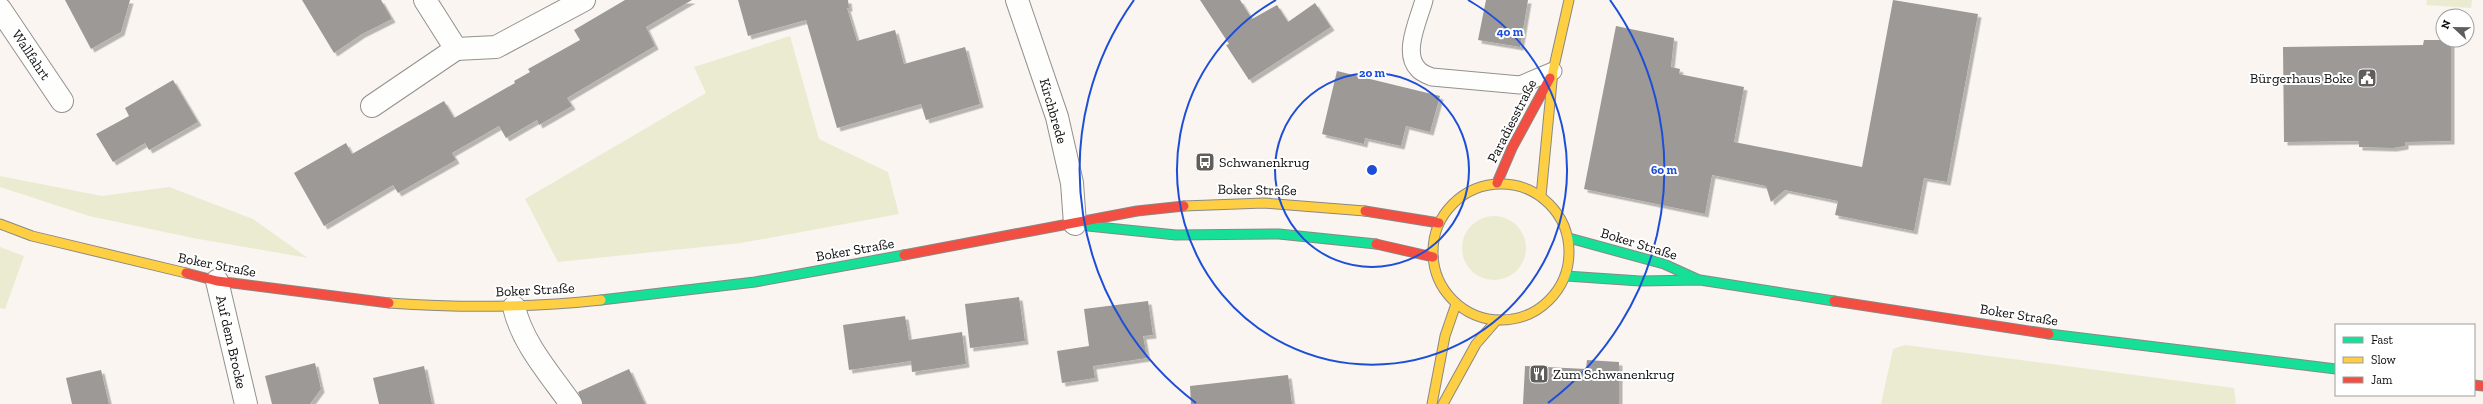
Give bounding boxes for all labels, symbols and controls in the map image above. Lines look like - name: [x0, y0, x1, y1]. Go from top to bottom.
- north arrow: [2435, 8, 2475, 48]
- text: N: [2439, 18, 2454, 31]
- text: 40 m: [1497, 25, 1524, 39]
- street label: Wallfahrt: [8, 27, 54, 84]
- text: 20 m: [1359, 66, 1386, 80]
- public building icon: Bürgerhaus Boke: [2356, 67, 2378, 89]
- place label: Bürgerhaus Boke: [2250, 70, 2353, 87]
- street label: Kirchbrede: [1036, 76, 1071, 146]
- street label: Paradiesstraße: [1484, 76, 1540, 166]
- bus stop icon: Schwanenkrug: [1194, 151, 1216, 173]
- place label: Schwanenkrug: [1219, 154, 1310, 171]
- centre of rings: [1365, 163, 1379, 177]
- text: 60 m: [1651, 163, 1678, 177]
- street label: Boker Straße: [1217, 181, 1297, 199]
- street label: Boker Straße: [1599, 224, 1680, 264]
- street label: Boker Straße: [815, 235, 896, 265]
- street label: Boker Straße: [177, 249, 258, 281]
- street label: Boker Straße: [495, 279, 575, 301]
- street label: Auf dem Brocke: [212, 294, 250, 391]
- street label: Boker Straße: [1979, 300, 2060, 330]
- legend: [2335, 324, 2475, 396]
- text: Fast: [2371, 333, 2394, 347]
- text: Slow: [2371, 353, 2397, 367]
- restaurant icon: Zum Schwanenkrug: [1528, 363, 1550, 385]
- place label: Zum Schwanenkrug: [1553, 366, 1675, 383]
- text: Jam: [2371, 373, 2393, 387]

